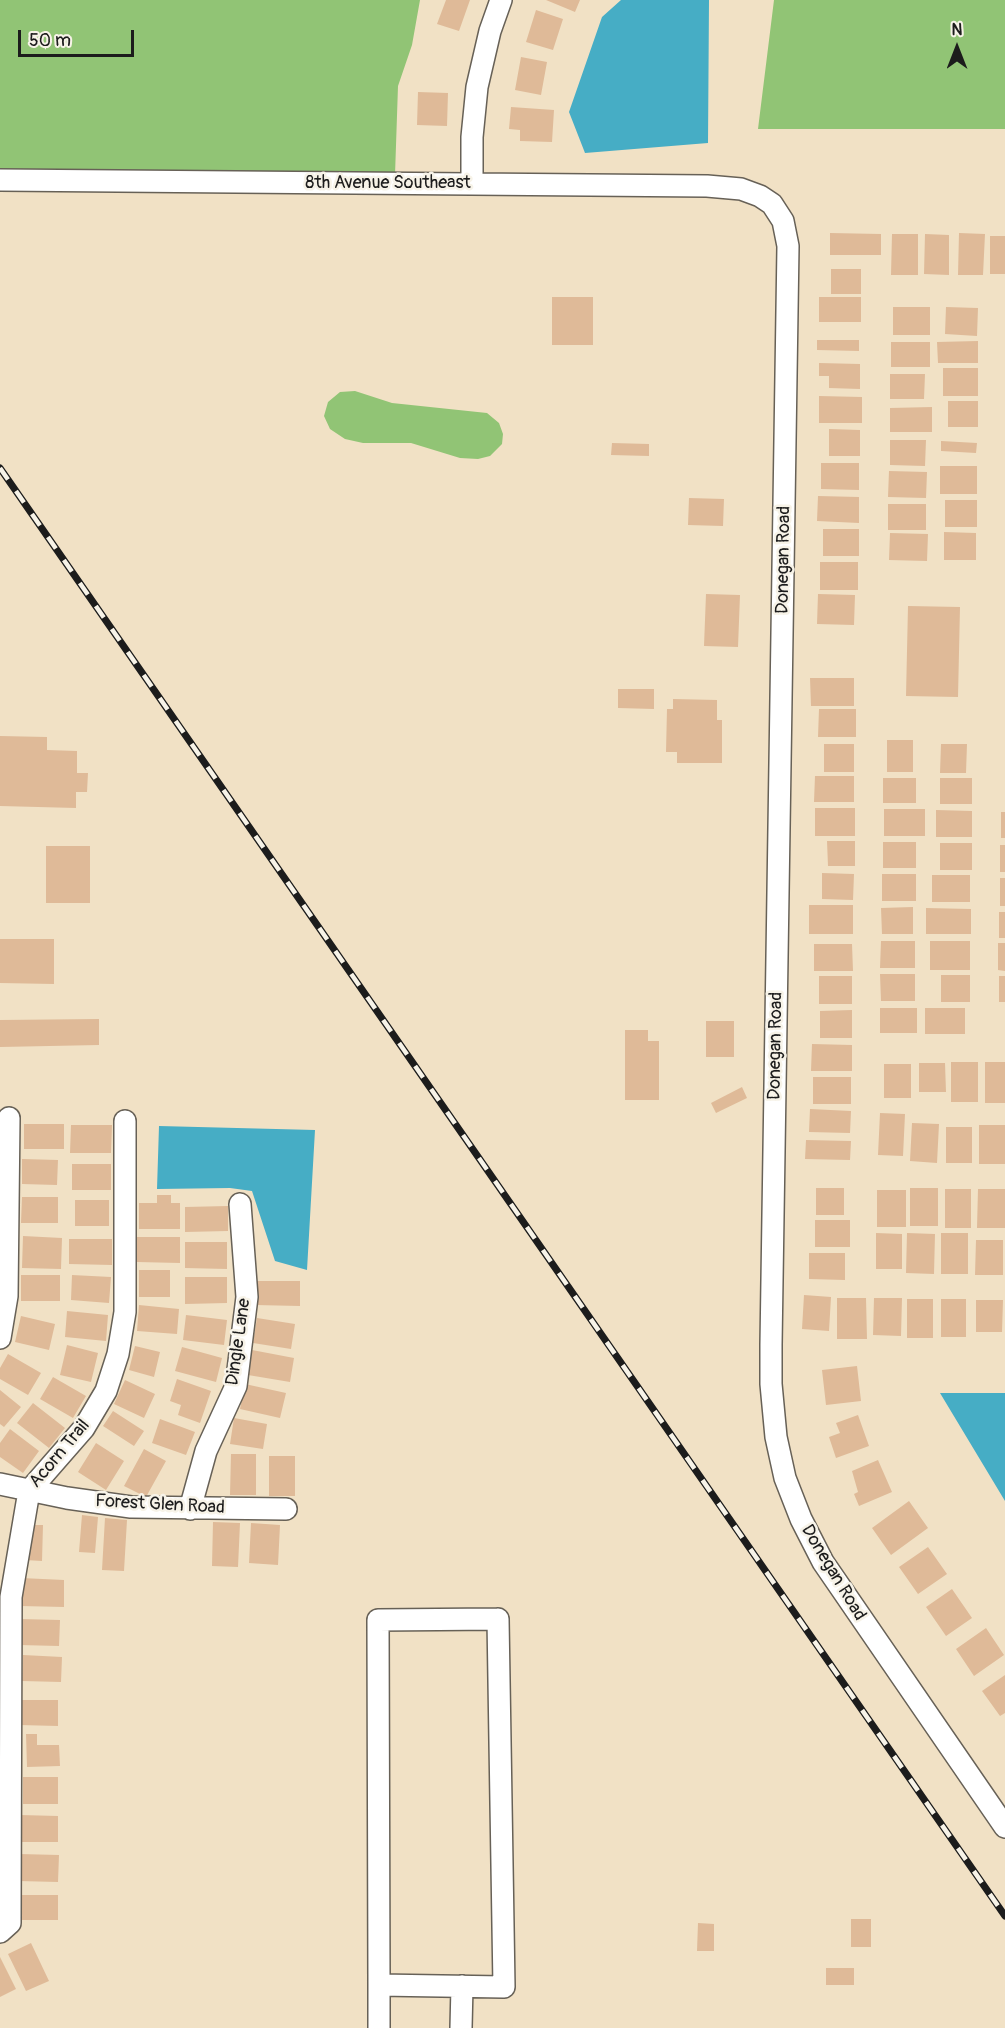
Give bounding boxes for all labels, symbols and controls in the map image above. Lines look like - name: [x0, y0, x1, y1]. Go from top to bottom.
- scale bar: [21, 18, 136, 56]
- north arrow: [927, 18, 987, 78]
- text: N: [952, 20, 962, 40]
- text: 50 m: [29, 29, 71, 52]
- street label: 8th Avenue Southeast: [305, 172, 471, 194]
- street label: Donegan Road: [772, 506, 796, 614]
- street label: Donegan Road: [764, 992, 788, 1100]
- street label: Dingle Lane: [222, 1297, 256, 1387]
- street label: Acorn Trail: [25, 1415, 95, 1493]
- street label: Forest Glen Road: [95, 1491, 225, 1519]
- street label: Donegan Road: [796, 1521, 870, 1625]

